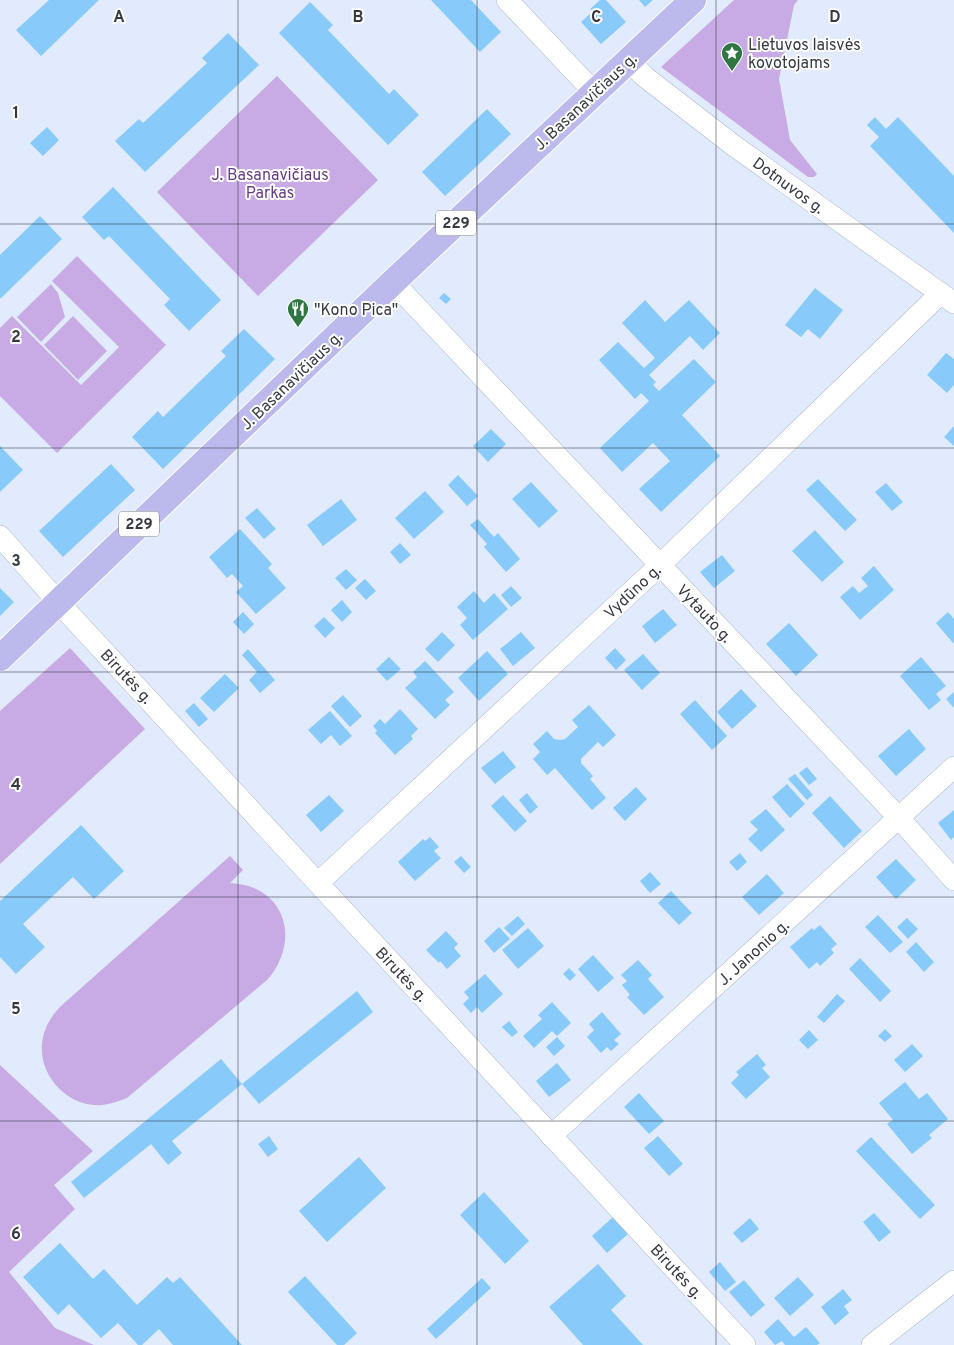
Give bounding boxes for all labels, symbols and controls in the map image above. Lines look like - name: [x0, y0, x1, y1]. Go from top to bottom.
- text: A: [113, 8, 125, 28]
- text: B: [352, 8, 364, 28]
- text: C: [591, 8, 601, 28]
- text: D: [829, 8, 841, 28]
- place label: Lietuvos laisvės kovotojams: [748, 36, 861, 74]
- place icon: Lietuvos laisvės kovotojams: [720, 41, 744, 72]
- street label: J. Basanavičiaus g.: [531, 50, 642, 155]
- text: 1: [13, 104, 19, 124]
- street label: Dotnuvos g.: [748, 154, 828, 219]
- park label: J. Basanavičiaus Parkas: [211, 166, 329, 204]
- road number: 229: [436, 210, 476, 236]
- restaurant icon: "Kono Pica": [286, 297, 310, 328]
- place label: "Kono Pica": [314, 301, 398, 321]
- text: 2: [11, 328, 21, 348]
- street label: J. Basanavičiaus g.: [237, 328, 347, 435]
- road number: 229: [119, 512, 159, 536]
- text: 3: [11, 552, 21, 572]
- street label: Vydūno g.: [601, 561, 666, 624]
- street label: Vytauto g.: [671, 581, 736, 648]
- street label: Birutės g.: [95, 646, 156, 709]
- text: 4: [11, 776, 21, 796]
- street label: J. Janonio g.: [714, 916, 794, 991]
- street label: Birutės g.: [370, 944, 431, 1007]
- text: 5: [11, 1000, 21, 1020]
- text: 6: [11, 1225, 21, 1245]
- street label: Birutės g.: [645, 1241, 706, 1304]

